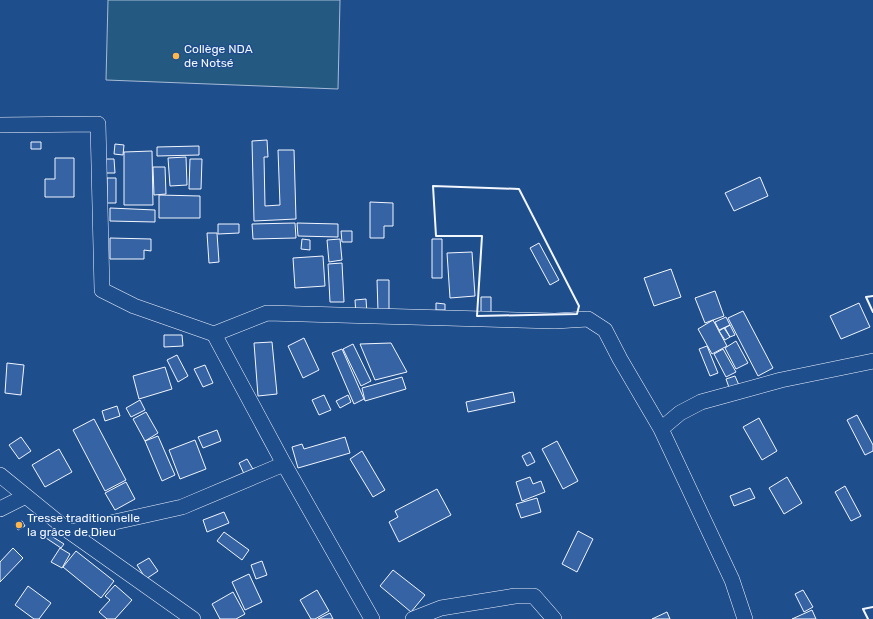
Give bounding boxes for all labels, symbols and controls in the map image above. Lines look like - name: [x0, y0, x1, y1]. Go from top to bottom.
- place label: Collège NDA de Notsé: [184, 42, 253, 70]
- marker: Collège NDA de Notsé: [171, 51, 181, 61]
- place label: Tresse traditionnelle la grâce de Dieu: [27, 511, 140, 539]
- marker: Tresse traditionnelle la grâce de Dieu: [14, 520, 24, 530]

